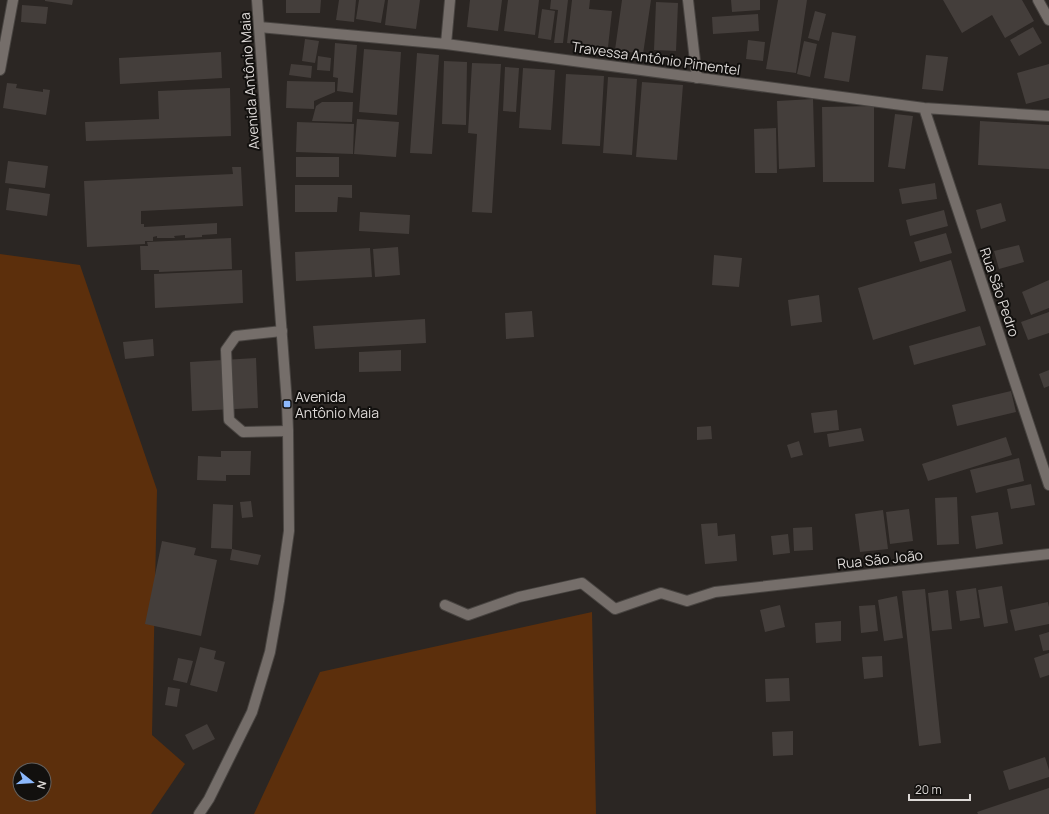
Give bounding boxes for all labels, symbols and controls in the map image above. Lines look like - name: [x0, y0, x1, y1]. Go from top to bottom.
- street label: Avenida Antônio Maia: [235, 12, 263, 150]
- street label: Travessa Antônio Pimentel: [570, 37, 742, 79]
- street label: Rua São Pedro: [976, 245, 1024, 339]
- place label: Avenida Antônio Maia: [295, 387, 379, 422]
- marker: Avenida Antônio Maia: [282, 399, 292, 409]
- street label: Rua São João: [836, 545, 924, 573]
- north arrow: [12, 762, 52, 802]
- scale bar: [909, 776, 970, 802]
- text: N: [34, 779, 50, 791]
- text: 20 m: [915, 781, 942, 798]

